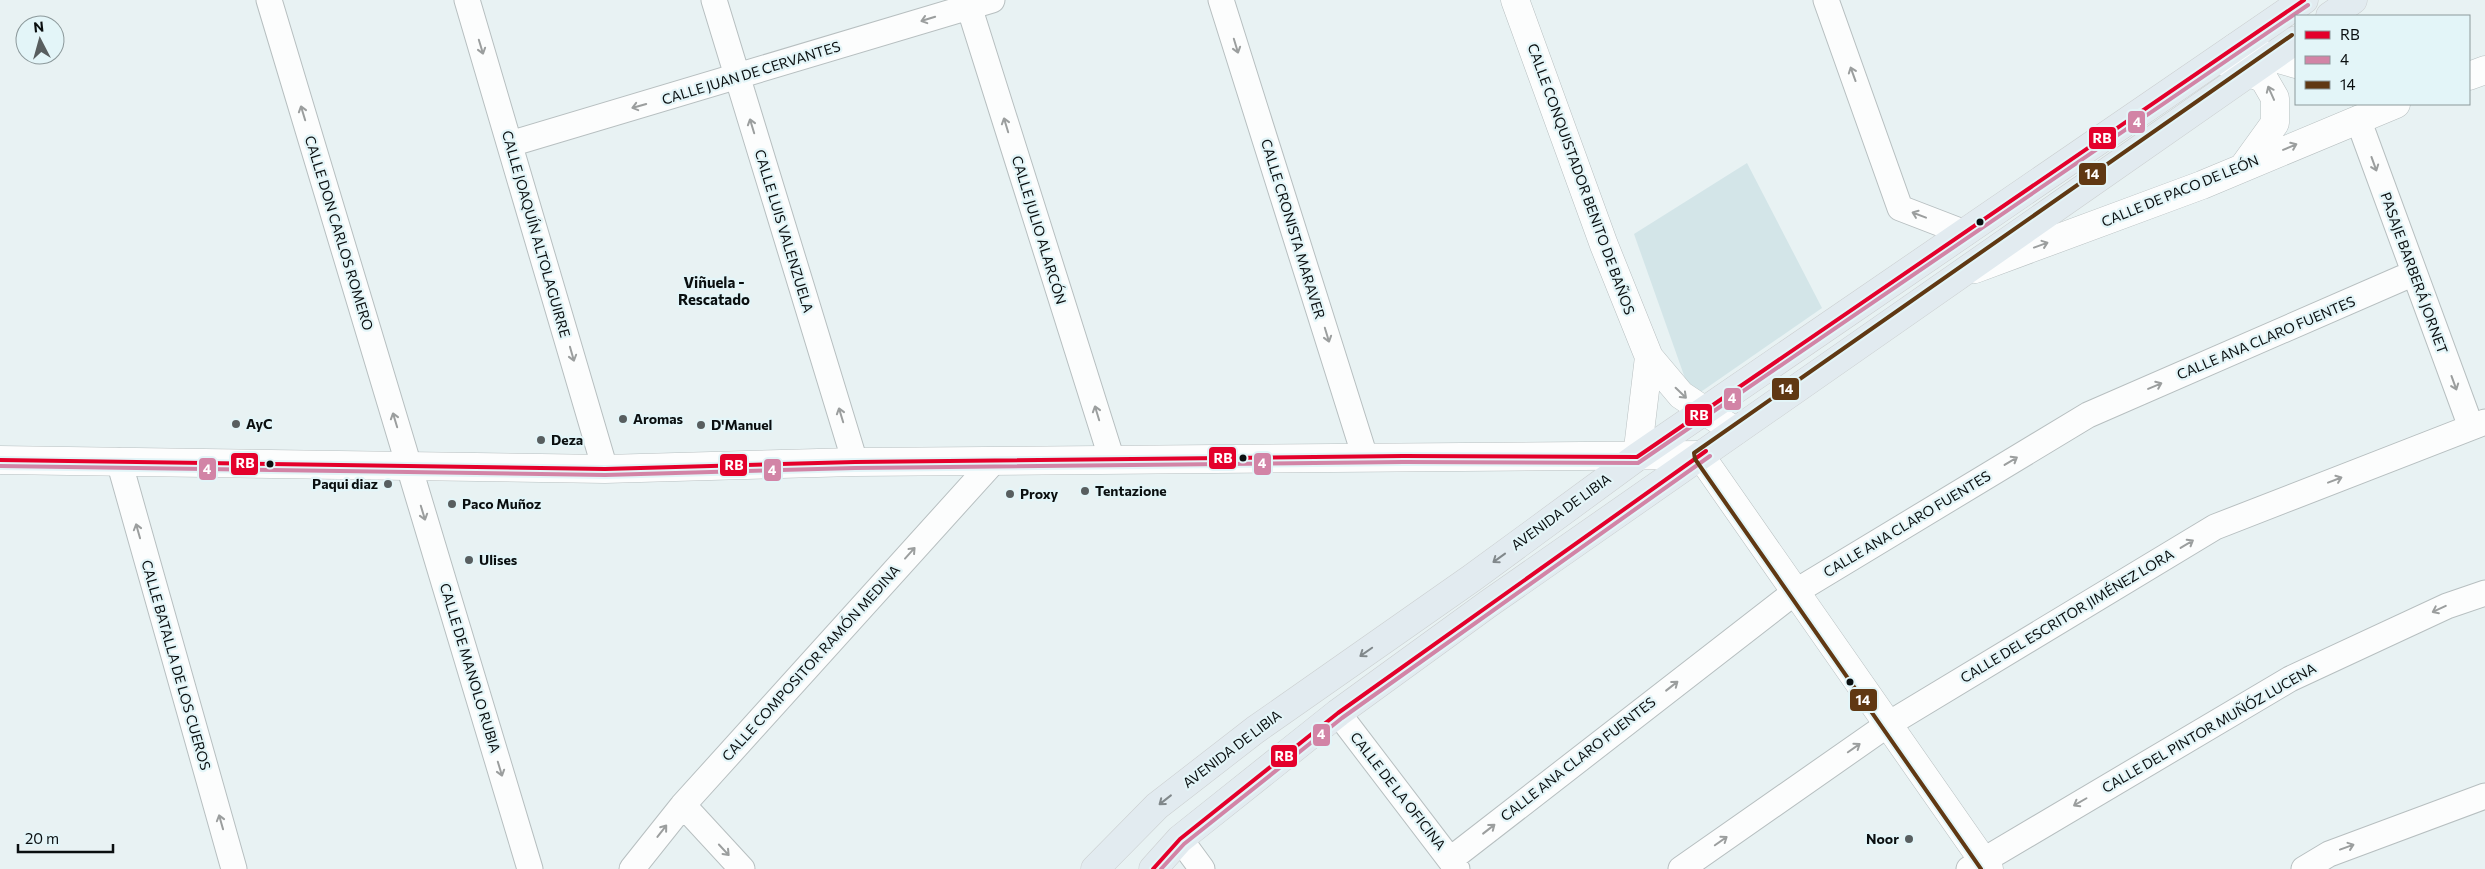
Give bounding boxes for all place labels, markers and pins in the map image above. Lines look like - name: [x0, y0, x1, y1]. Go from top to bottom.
- unlabelled marker: [1975, 217, 1985, 227]
- place label: Aromas: [633, 410, 684, 427]
- marker: Aromas: [617, 413, 629, 425]
- place label: AyC: [246, 415, 273, 432]
- place label: D'Manuel: [711, 416, 772, 433]
- marker: AyC: [230, 418, 242, 430]
- marker: D'Manuel: [695, 419, 707, 431]
- place label: Deza: [551, 431, 583, 448]
- marker: Deza: [535, 434, 547, 446]
- unlabelled marker: [1238, 453, 1248, 463]
- unlabelled marker: [265, 459, 275, 469]
- place label: Paqui diaz: [312, 475, 378, 492]
- marker: Paqui diaz: [382, 478, 394, 490]
- place label: Tentazione: [1095, 482, 1167, 499]
- place label: Proxy: [1020, 485, 1059, 502]
- marker: Tentazione: [1079, 485, 1091, 497]
- marker: Proxy: [1004, 488, 1016, 500]
- place label: Paco Muñoz: [462, 495, 541, 512]
- marker: Paco Muñoz: [446, 498, 458, 510]
- place label: Ulises: [479, 551, 518, 568]
- marker: Ulises: [463, 554, 475, 566]
- unlabelled marker: [1845, 677, 1855, 687]
- place label: Noor: [1866, 830, 1899, 847]
- marker: Noor: [1903, 833, 1915, 845]

